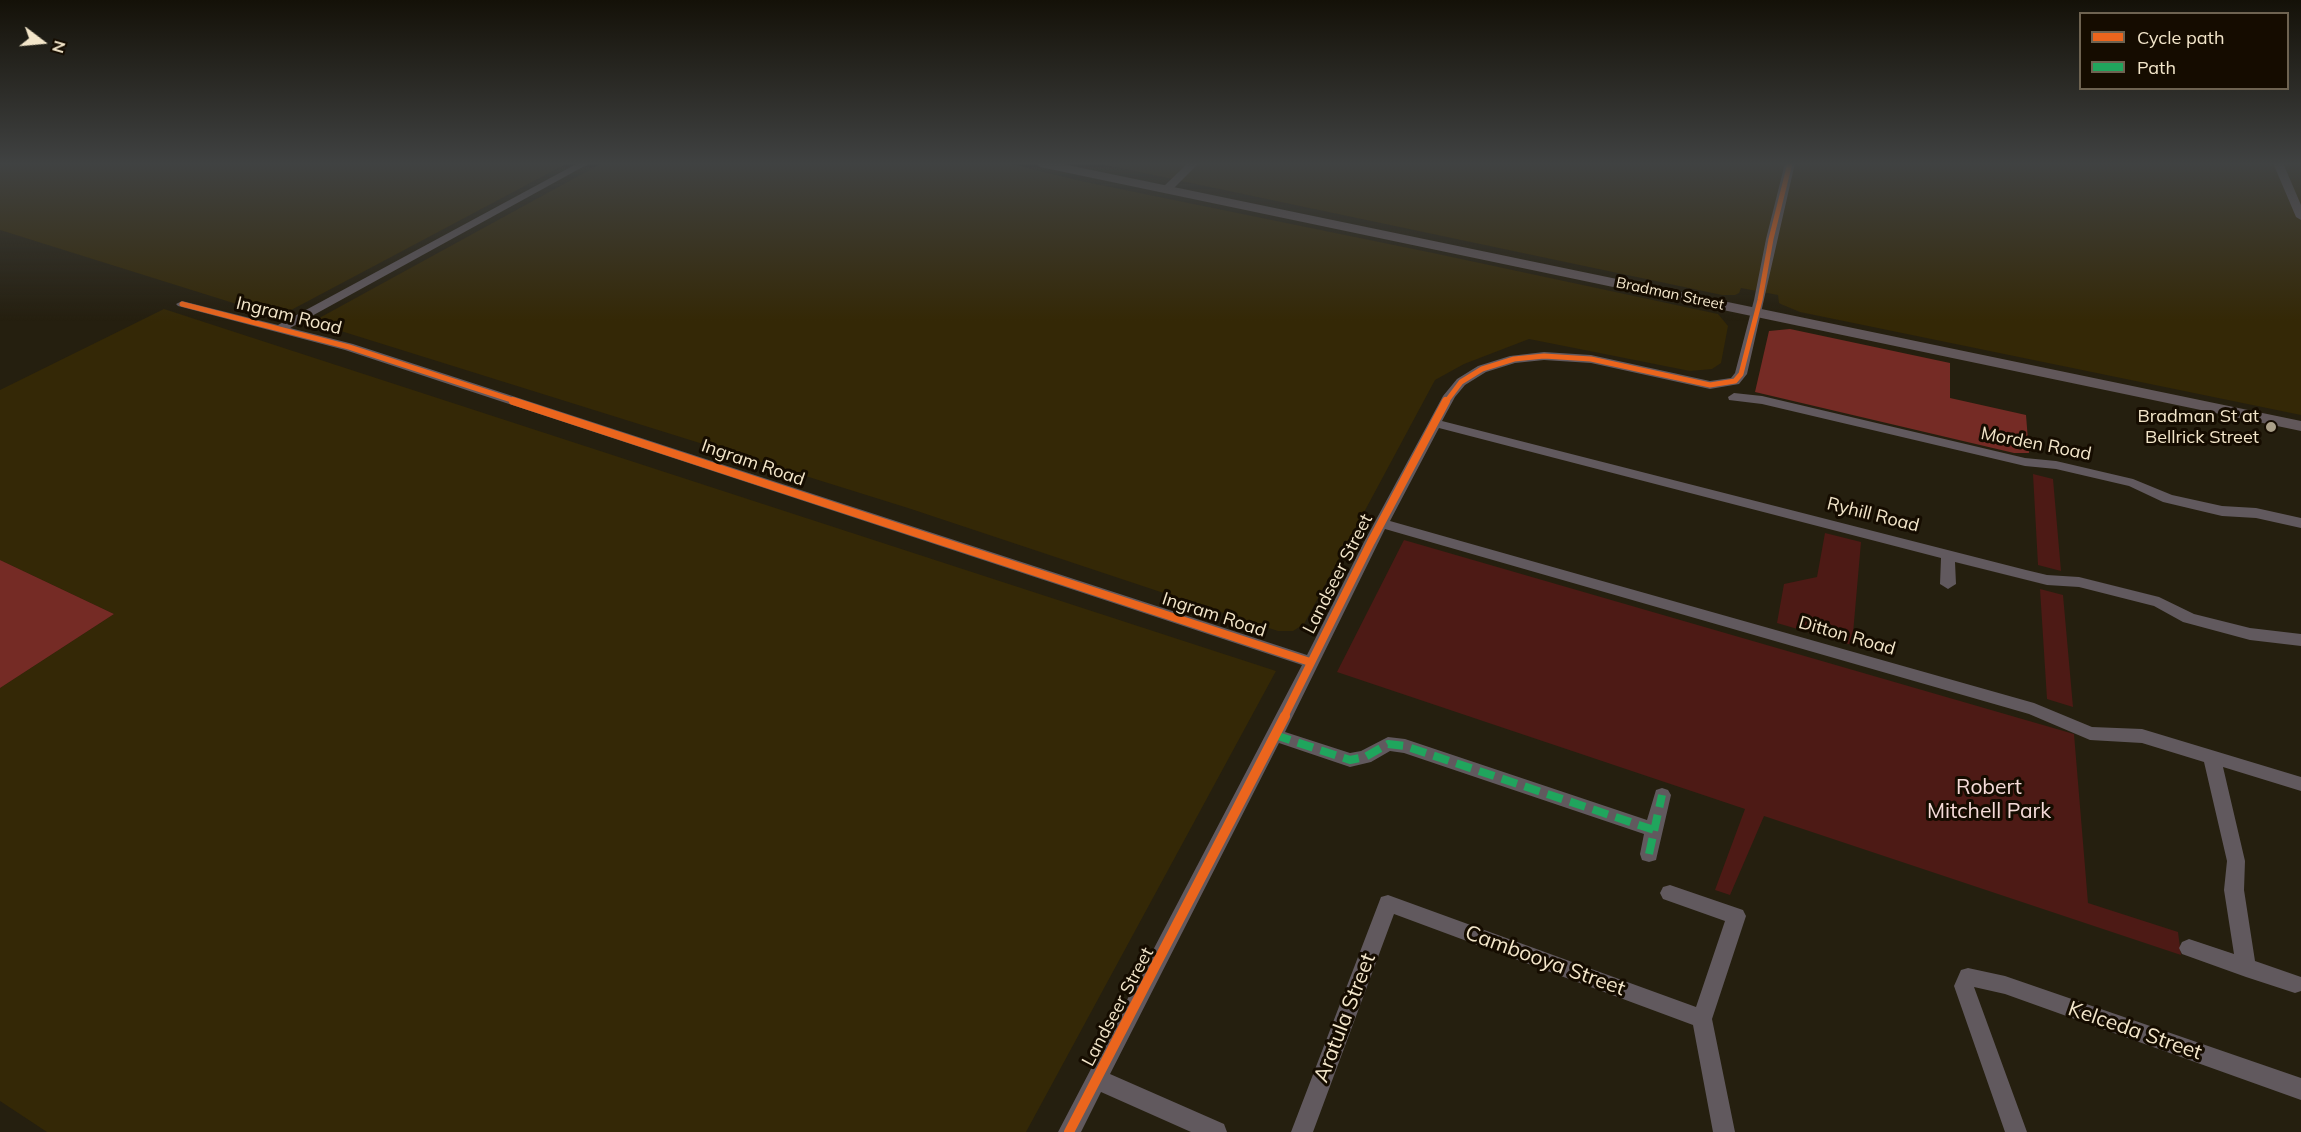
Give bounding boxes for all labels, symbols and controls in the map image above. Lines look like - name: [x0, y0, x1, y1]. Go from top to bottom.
- north arrow: [12, 12, 72, 72]
- legend: [2079, 12, 2289, 90]
- text: Cycle path: [2137, 26, 2224, 49]
- text: N: [48, 38, 71, 56]
- text: Path: [2137, 56, 2176, 79]
- street label: Bradman Street: [1614, 274, 1726, 314]
- street label: Ingram Road: [234, 292, 344, 340]
- place label: Bradman St at Bellrick Street: [2138, 406, 2259, 448]
- marker: Bradman St at Bellrick Street: [2264, 420, 2278, 434]
- street label: Morden Road: [1979, 423, 2093, 465]
- street label: Ingram Road: [698, 435, 808, 491]
- street label: Ryhill Road: [1825, 493, 1921, 537]
- street label: Landseer Street: [1299, 511, 1377, 637]
- street label: Ingram Road: [1159, 588, 1269, 642]
- street label: Ditton Road: [1796, 612, 1898, 660]
- park label: Robert Mitchell Park: [1927, 775, 2051, 825]
- street label: Cambooya Street: [1461, 920, 1629, 1002]
- street label: Landseer Street: [1078, 944, 1158, 1070]
- street label: Aratula Street: [1309, 950, 1381, 1086]
- street label: Kelceda Street: [2065, 996, 2205, 1066]

